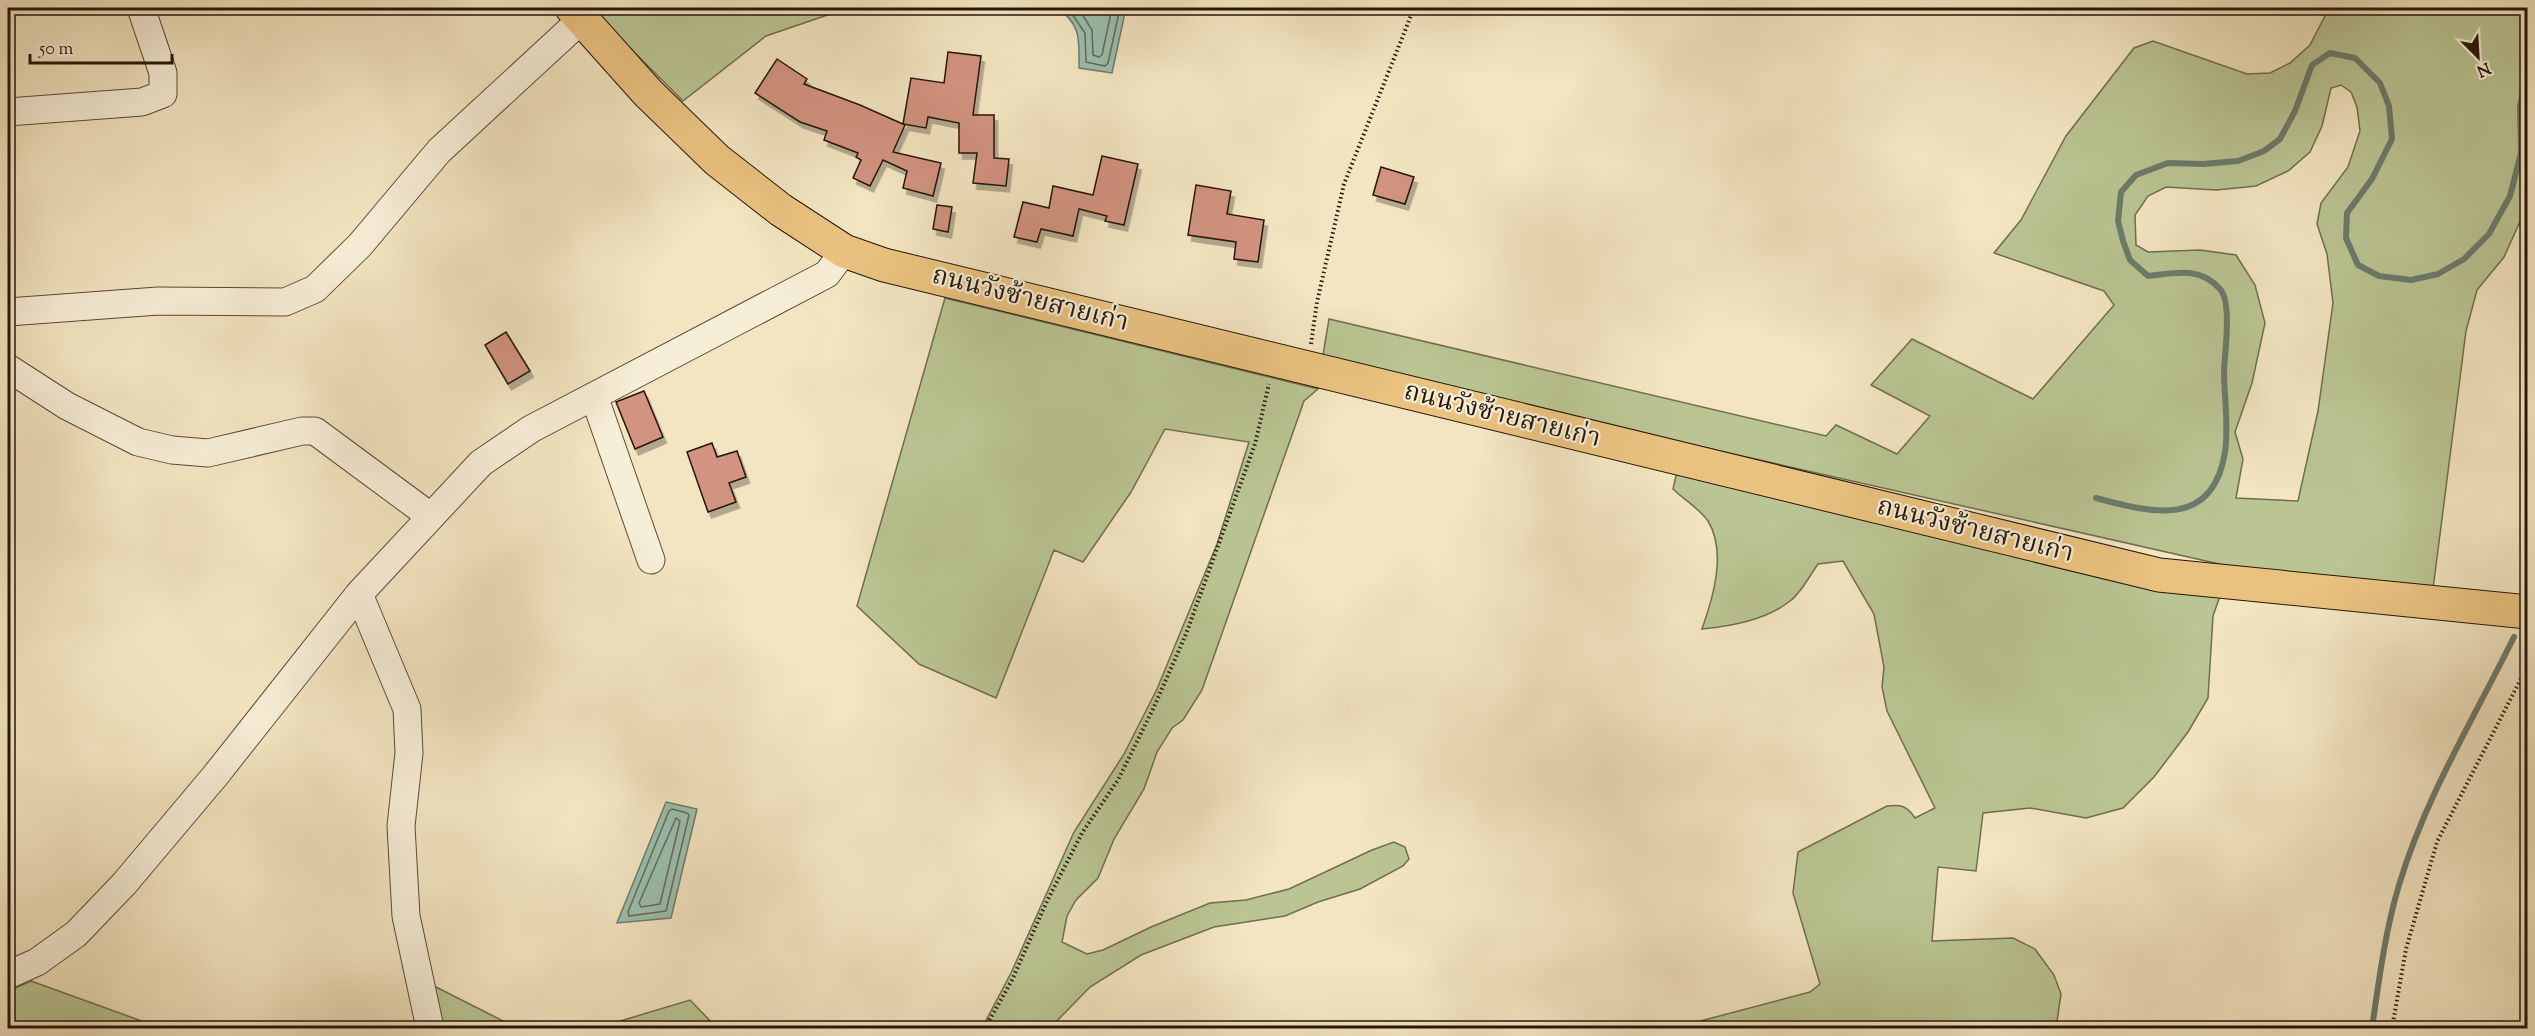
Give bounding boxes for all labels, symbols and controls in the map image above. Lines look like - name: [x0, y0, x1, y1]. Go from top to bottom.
- scale bar: [30, 27, 172, 65]
- north arrow: [2448, 27, 2508, 87]
- text: 50 m: [38, 37, 74, 63]
- text: N: [2472, 55, 2494, 82]
- street label: ถนนวังซ้ายสายเก่า: [928, 258, 1132, 342]
- street label: ถนนวังซ้ายสายเก่า: [1400, 374, 1604, 458]
- street label: ถนนวังซ้ายสายเก่า: [1873, 489, 2077, 573]

